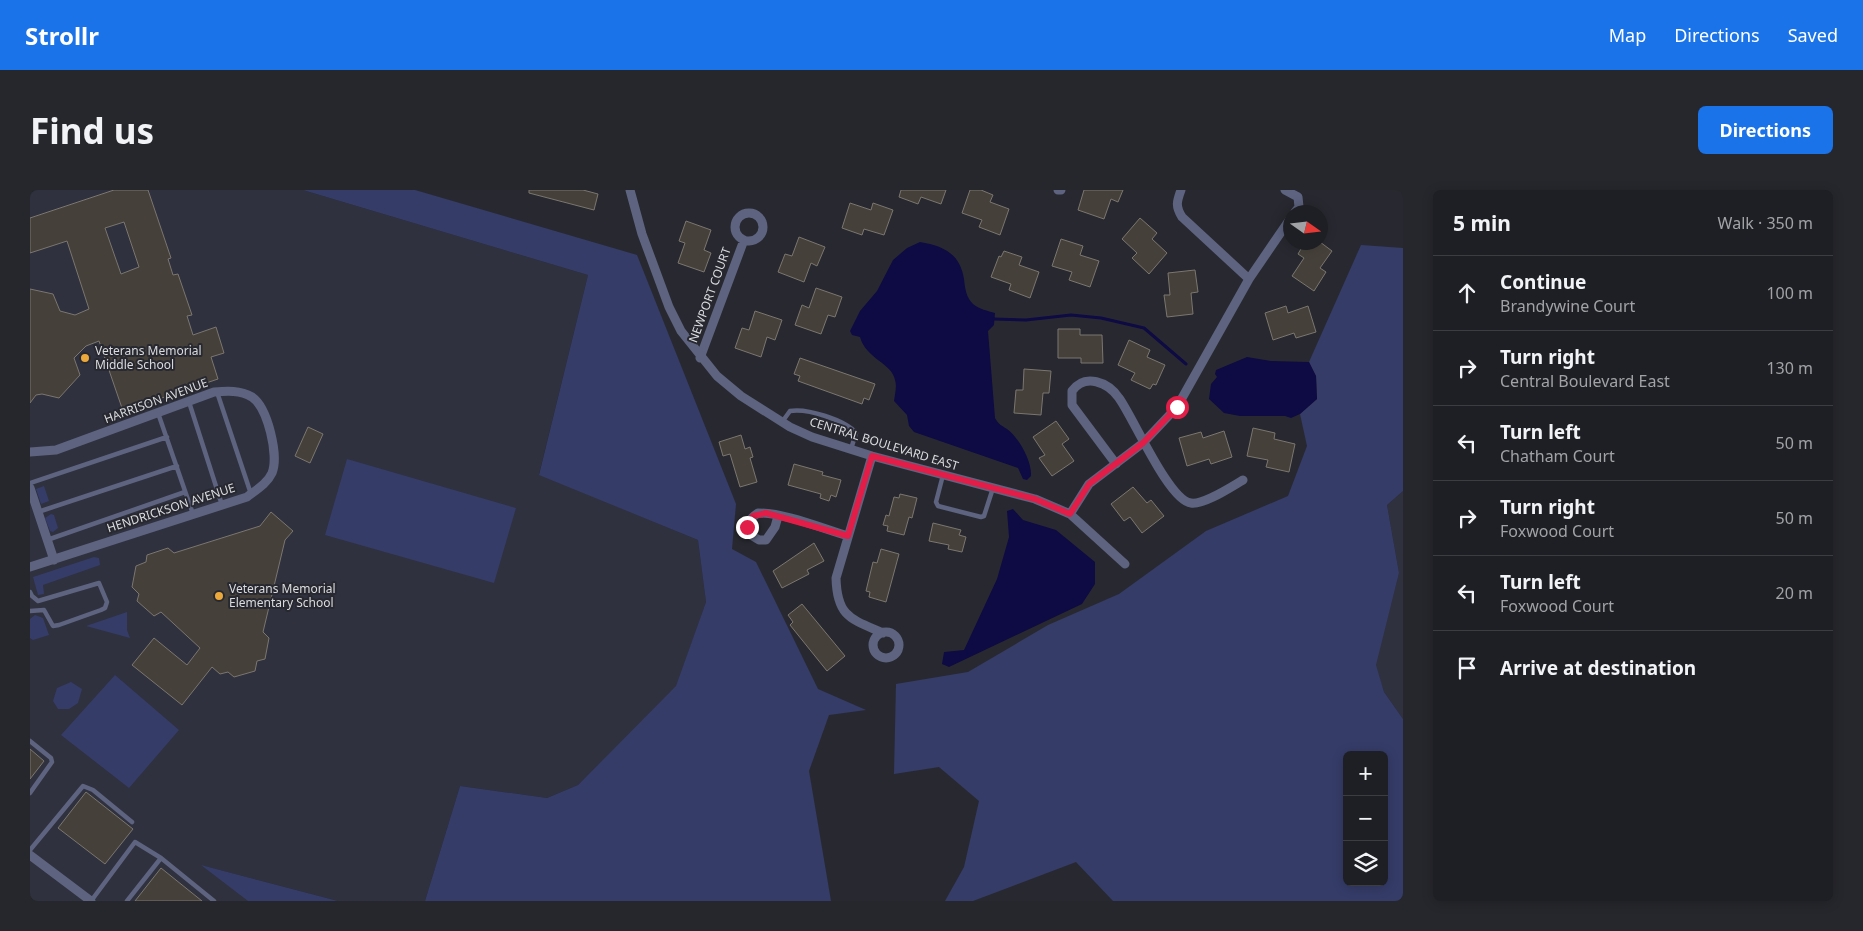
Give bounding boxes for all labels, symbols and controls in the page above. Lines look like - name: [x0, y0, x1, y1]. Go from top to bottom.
- text: Strollr: [25, 19, 99, 52]
- text: Map: [1609, 23, 1646, 47]
- text: Directions: [1674, 23, 1760, 47]
- text: Saved: [1788, 23, 1838, 47]
- button: Directions: [1698, 106, 1833, 154]
- text: Find us: [30, 107, 154, 154]
- north arrow: [1283, 205, 1328, 250]
- text: 5 min: [1453, 209, 1511, 237]
- text: Walk · 350 m: [1718, 212, 1813, 234]
- street label: NEWPORT COURT: [684, 244, 735, 345]
- text: Continue: [1500, 269, 1586, 295]
- icon: ahead: [1453, 279, 1481, 307]
- text: 100 m: [1766, 282, 1813, 304]
- text: Brandywine Court: [1500, 295, 1635, 317]
- place label: Veterans Memorial Middle School: [95, 342, 202, 373]
- text: Turn right: [1500, 344, 1595, 370]
- marker: Veterans Memorial Middle School: [79, 352, 91, 364]
- icon: right: [1453, 354, 1481, 382]
- text: 130 m: [1766, 357, 1813, 379]
- text: Central Boulevard East: [1500, 370, 1670, 392]
- street label: HARRISON AVENUE: [102, 374, 210, 427]
- route start: [1166, 396, 1189, 419]
- street label: CENTRAL BOULEVARD EAST: [808, 413, 961, 474]
- text: Turn left: [1500, 419, 1581, 445]
- icon: left: [1453, 429, 1481, 457]
- text: 50 m: [1776, 432, 1813, 454]
- text: Chatham Court: [1500, 445, 1615, 467]
- street label: HENDRICKSON AVENUE: [105, 479, 237, 536]
- text: Turn right: [1500, 494, 1595, 520]
- icon: right: [1453, 504, 1481, 532]
- text: 50 m: [1776, 507, 1813, 529]
- route end: [736, 516, 759, 539]
- text: Foxwood Court: [1500, 520, 1614, 542]
- text: Turn left: [1500, 569, 1581, 595]
- icon: left: [1453, 579, 1481, 607]
- place label: Veterans Memorial Elementary School: [229, 580, 336, 611]
- text: 20 m: [1776, 582, 1813, 604]
- marker: Veterans Memorial Elementary School: [213, 590, 225, 602]
- text: Foxwood Court: [1500, 595, 1614, 617]
- icon: arrive: [1453, 654, 1481, 682]
- text: Arrive at destination: [1500, 655, 1696, 681]
- map controls: [1343, 751, 1388, 886]
- button: +: [1343, 751, 1388, 796]
- button: −: [1343, 796, 1388, 841]
- button: layers: [1343, 841, 1388, 886]

